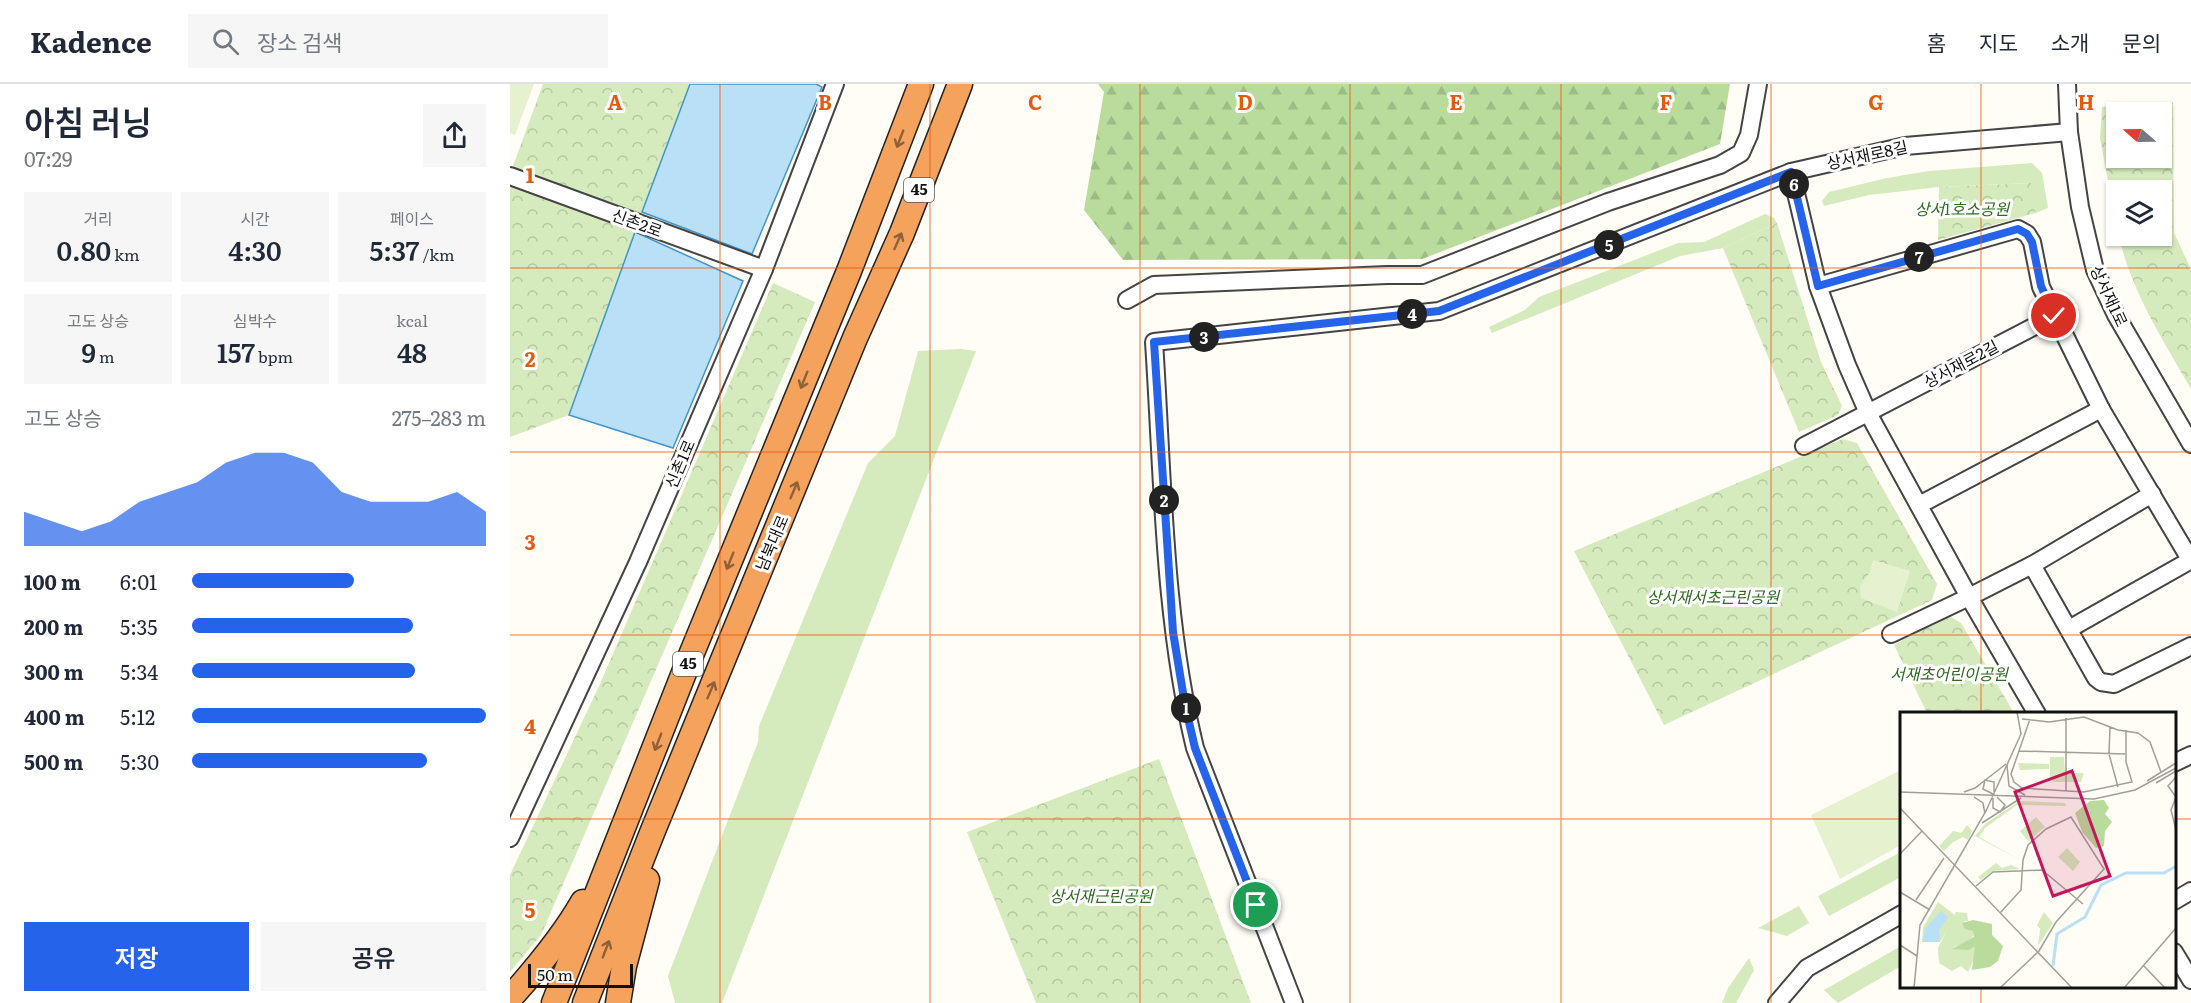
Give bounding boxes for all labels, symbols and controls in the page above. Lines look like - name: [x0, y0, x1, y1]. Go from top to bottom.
- search box: [188, 14, 608, 68]
- text: Kadence: [30, 20, 152, 62]
- icon: search: [209, 25, 242, 58]
- text: 장소 검색: [257, 25, 342, 58]
- text: 홈: [1927, 26, 1946, 57]
- text: 지도: [1979, 26, 2018, 57]
- text: 소개: [2051, 26, 2089, 57]
- text: 문의: [2122, 26, 2161, 57]
- text: A: [607, 86, 623, 116]
- text: B: [818, 86, 832, 116]
- text: C: [1028, 86, 1042, 116]
- text: D: [1237, 86, 1253, 116]
- text: E: [1449, 86, 1463, 116]
- text: F: [1660, 86, 1673, 116]
- text: G: [1868, 86, 1884, 116]
- text: H: [2078, 86, 2094, 116]
- text: 아침 러닝: [24, 96, 152, 145]
- north arrow: [2106, 102, 2172, 168]
- map controls: [2106, 102, 2172, 246]
- button: share: [423, 104, 486, 167]
- one-way arrow: [894, 129, 905, 147]
- street label: 상서재로8길: [1824, 134, 1910, 174]
- text: 07:29: [24, 143, 72, 173]
- text: 1: [526, 159, 534, 189]
- pin: 6: [1779, 169, 1809, 199]
- text: 6: [1789, 172, 1799, 196]
- road number: 45: [904, 178, 934, 202]
- button: layers: [2106, 180, 2172, 246]
- park label: 상서1호소공원: [1915, 196, 2010, 220]
- street label: 신촌2로: [609, 202, 666, 242]
- text: 거리: [83, 206, 113, 230]
- text: 시간: [240, 206, 270, 230]
- text: 페이스: [390, 206, 434, 230]
- text: 0.80: [56, 230, 111, 269]
- text: 4:30: [228, 230, 282, 269]
- text: 5:37: [370, 230, 419, 269]
- pin: 5: [1594, 230, 1624, 260]
- one-way arrow: [893, 232, 904, 251]
- text: 5: [1605, 233, 1613, 257]
- text: km: [111, 242, 140, 266]
- text: /km: [419, 242, 454, 266]
- pin: 7: [1904, 242, 1934, 272]
- text: 7: [1915, 245, 1923, 269]
- street label: 상서재1로: [2085, 261, 2135, 331]
- pin: [2028, 290, 2079, 341]
- pin: 4: [1397, 299, 1427, 329]
- icon: check: [2037, 299, 2070, 332]
- text: 4: [1407, 302, 1417, 326]
- text: 고도 상승: [67, 308, 129, 332]
- text: 심박수: [233, 308, 277, 332]
- text: kcal: [396, 308, 428, 332]
- pin: 3: [1189, 322, 1219, 352]
- text: 3: [1200, 325, 1208, 349]
- text: 9: [81, 332, 96, 371]
- text: 157: [217, 332, 255, 371]
- text: 48: [397, 332, 427, 371]
- street label: 상서재로2길: [1919, 333, 2002, 393]
- text: 2: [525, 343, 536, 373]
- text: m: [96, 344, 115, 368]
- text: bpm: [255, 344, 293, 368]
- one-way arrow: [798, 370, 809, 389]
- text: 고도 상승: [24, 402, 102, 432]
- text: 275–283 m: [392, 402, 486, 432]
- street label: 신촌1로: [658, 435, 700, 492]
- one-way arrow: [789, 482, 800, 500]
- pin: 2: [1149, 485, 1179, 515]
- text: 2: [1160, 488, 1168, 512]
- street label: 남북대로: [749, 511, 794, 574]
- text: 3: [524, 526, 536, 556]
- one-way arrow: [724, 551, 735, 569]
- text: 100 m: [24, 566, 81, 596]
- text: 6:01: [120, 566, 157, 596]
- park label: 상서재서초근린공원: [1647, 584, 1781, 608]
- text: 200 m: [24, 611, 83, 641]
- text: 5:35: [120, 611, 158, 641]
- road number: 45: [673, 652, 703, 676]
- text: 300 m: [24, 656, 84, 686]
- text: 5:34: [120, 656, 158, 686]
- park label: 서재초어린이공원: [1890, 661, 2009, 685]
- one-way arrow: [706, 681, 717, 700]
- pin: 1: [1171, 693, 1201, 723]
- text: 1: [1183, 696, 1189, 720]
- text: 400 m: [24, 701, 85, 731]
- text: 5:12: [120, 701, 155, 731]
- text: 4: [524, 710, 536, 740]
- inset map: [1900, 712, 2176, 988]
- one-way arrow: [652, 732, 663, 751]
- text: 500 m: [24, 746, 83, 776]
- text: 5:30: [120, 746, 159, 776]
- pin: [1230, 879, 1281, 930]
- park label: 상서재근린공원: [1049, 883, 1154, 907]
- icon: arrive: [1239, 888, 1272, 921]
- text: 5: [525, 894, 536, 924]
- button: 저장: [24, 922, 249, 991]
- button: 공유: [261, 922, 486, 991]
- one-way arrow: [601, 940, 612, 958]
- scale bar: [528, 961, 633, 988]
- text: 50 m: [537, 962, 573, 986]

